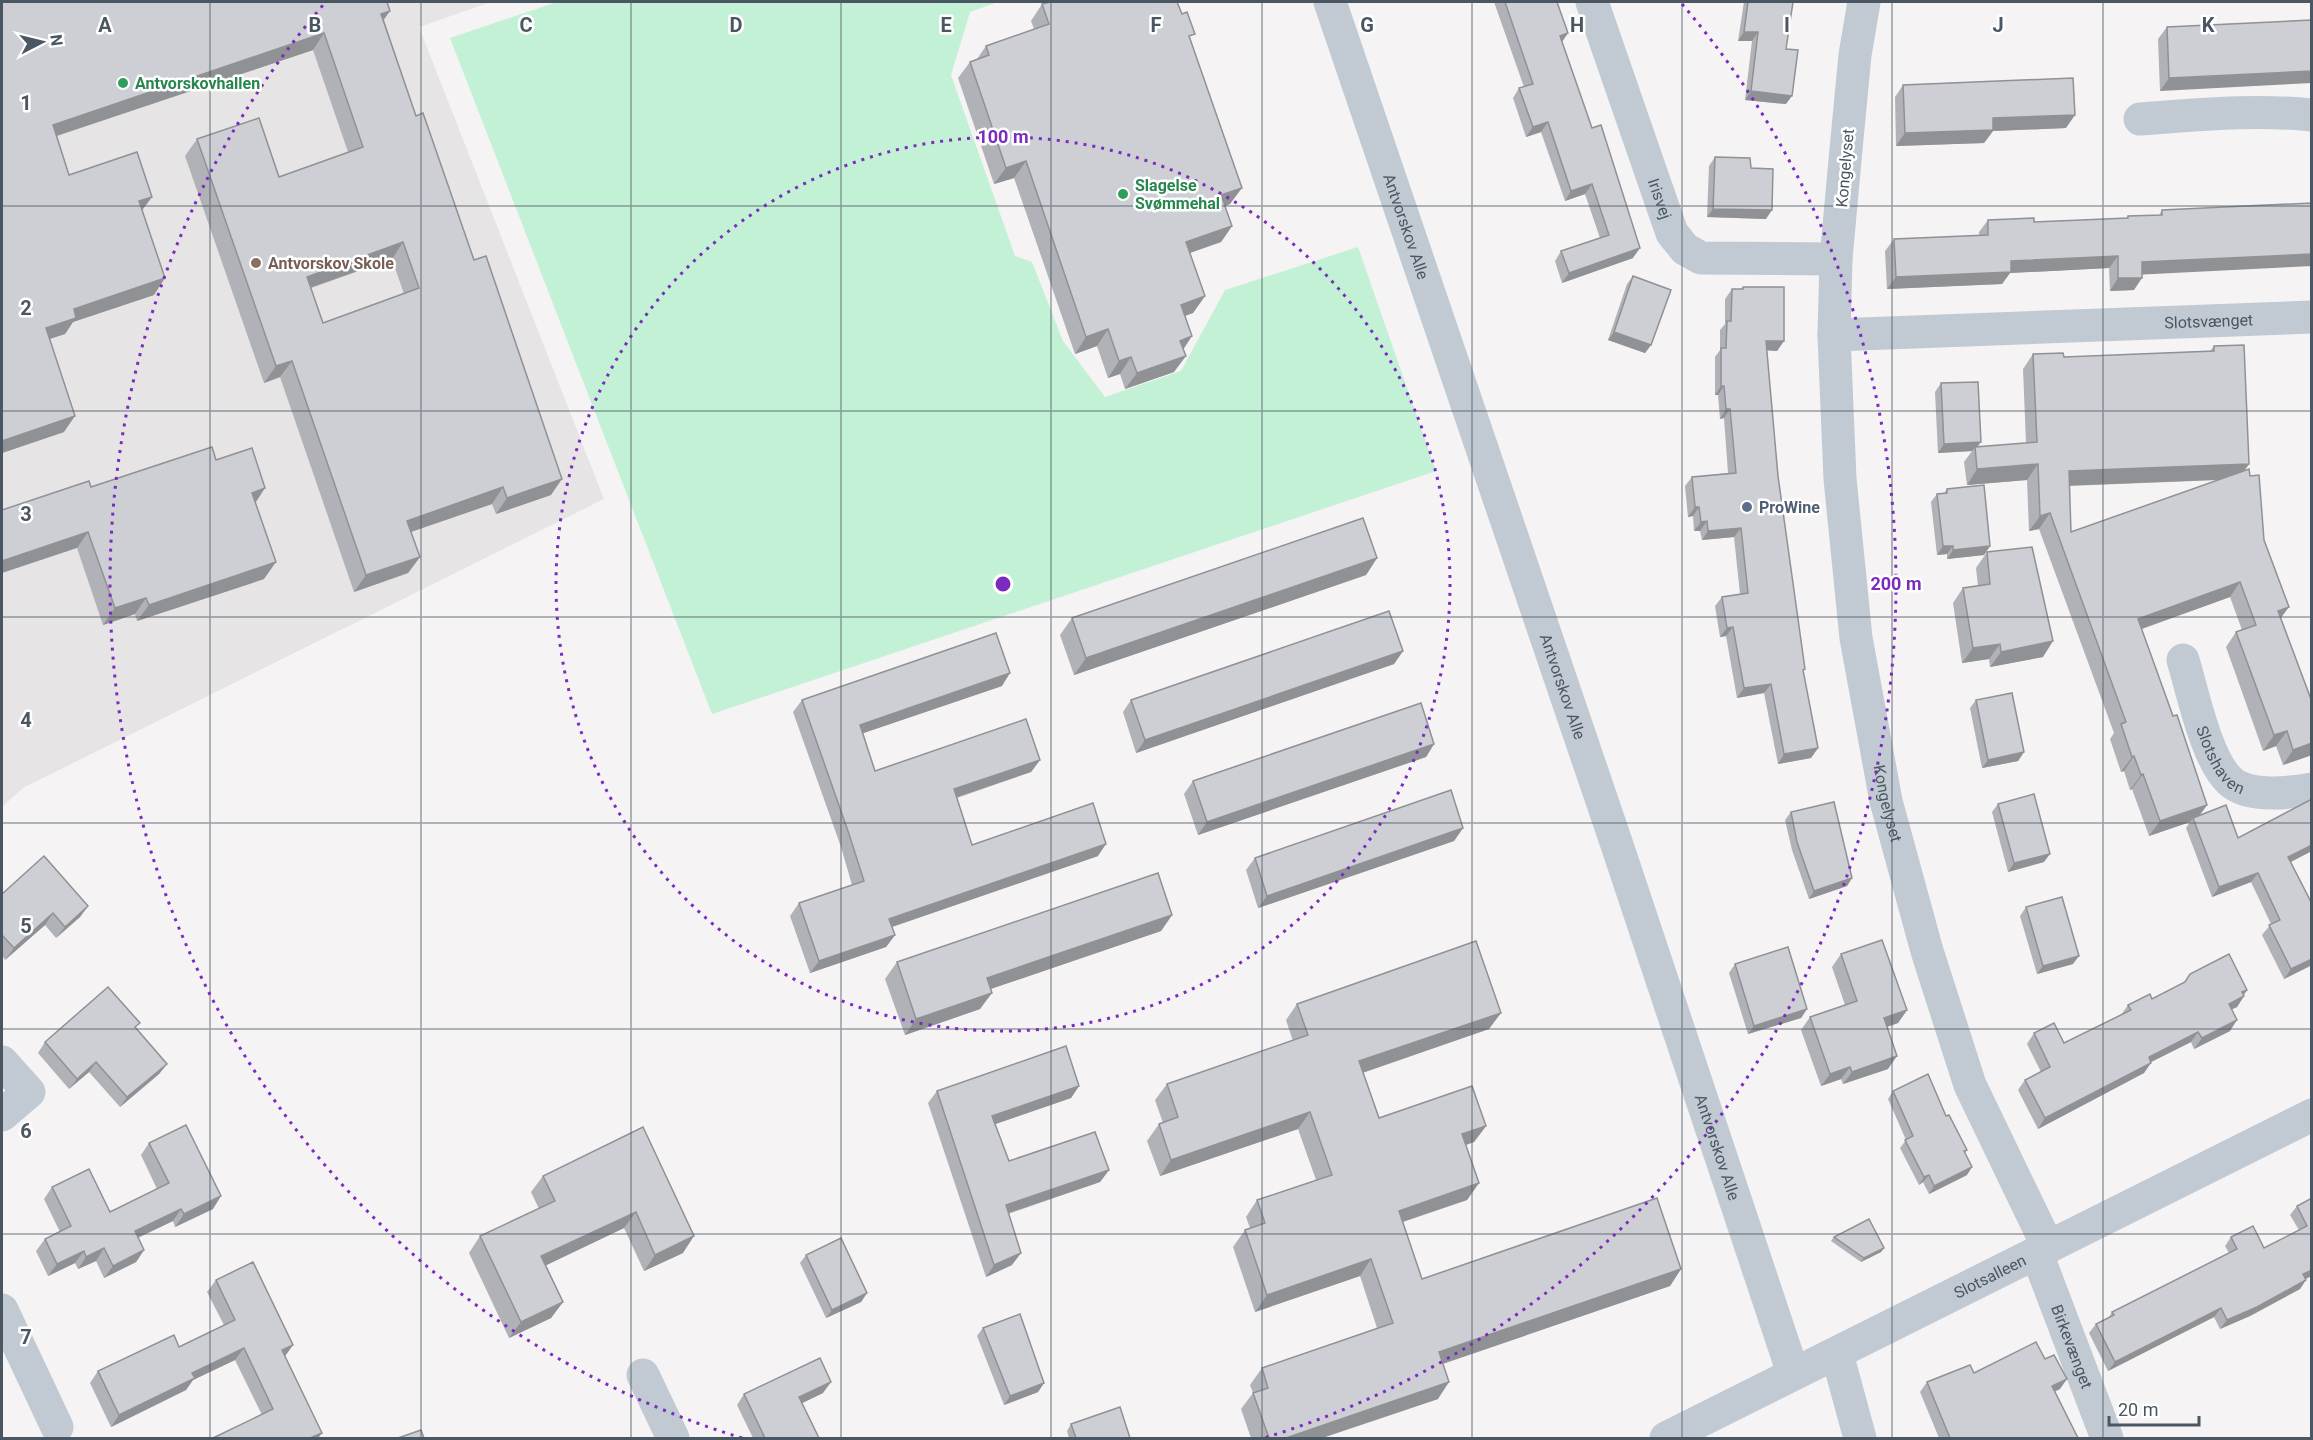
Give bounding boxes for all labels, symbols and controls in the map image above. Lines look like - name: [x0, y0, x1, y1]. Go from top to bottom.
- north arrow: [12, 12, 72, 72]
- text: A: [98, 13, 112, 37]
- text: B: [309, 13, 321, 37]
- text: C: [519, 13, 533, 37]
- text: D: [730, 13, 743, 37]
- text: E: [940, 13, 952, 37]
- text: F: [1151, 13, 1162, 37]
- text: G: [1360, 13, 1374, 37]
- text: H: [1570, 13, 1584, 37]
- text: I: [1784, 13, 1790, 37]
- text: J: [1992, 13, 2004, 37]
- text: K: [2202, 13, 2215, 37]
- text: N: [46, 33, 67, 47]
- place label: Antvorskovhallen: [135, 74, 260, 93]
- marker: Antvorskovhallen: [116, 76, 130, 90]
- text: 1: [20, 91, 32, 115]
- text: 100 m: [977, 126, 1029, 147]
- street label: Kongelyset: [1832, 128, 1858, 208]
- street label: Antvorskov Alle: [1380, 171, 1433, 282]
- place label: Slagelse Svømmehal: [1135, 176, 1220, 213]
- street label: Irisvej: [1644, 176, 1676, 221]
- marker: Slagelse Svømmehal: [1116, 187, 1130, 201]
- place label: Antvorskov Skole: [268, 254, 394, 273]
- marker: Antvorskov Skole: [249, 256, 263, 270]
- text: 2: [20, 296, 32, 320]
- street label: Slotsvænget: [2164, 310, 2253, 332]
- place label: ProWine: [1759, 498, 1820, 517]
- marker: ProWine: [1740, 500, 1754, 514]
- text: 3: [20, 502, 32, 526]
- text: 200 m: [1870, 573, 1922, 594]
- centre of rings: [993, 574, 1013, 594]
- street label: Antvorskov Alle: [1536, 631, 1590, 742]
- text: 4: [20, 708, 32, 732]
- street label: Slotshaven: [2193, 723, 2248, 798]
- street label: Kongelyset: [1870, 763, 1906, 844]
- text: 5: [20, 914, 32, 938]
- street label: Antvorskov Alle: [1691, 1092, 1744, 1203]
- text: 6: [20, 1119, 32, 1143]
- street label: Slotsalleen: [1951, 1250, 2029, 1302]
- street label: Birkevænget: [2048, 1302, 2097, 1391]
- text: 7: [20, 1325, 32, 1349]
- scale bar: [2109, 1389, 2199, 1427]
- text: 20 m: [2118, 1399, 2158, 1420]

